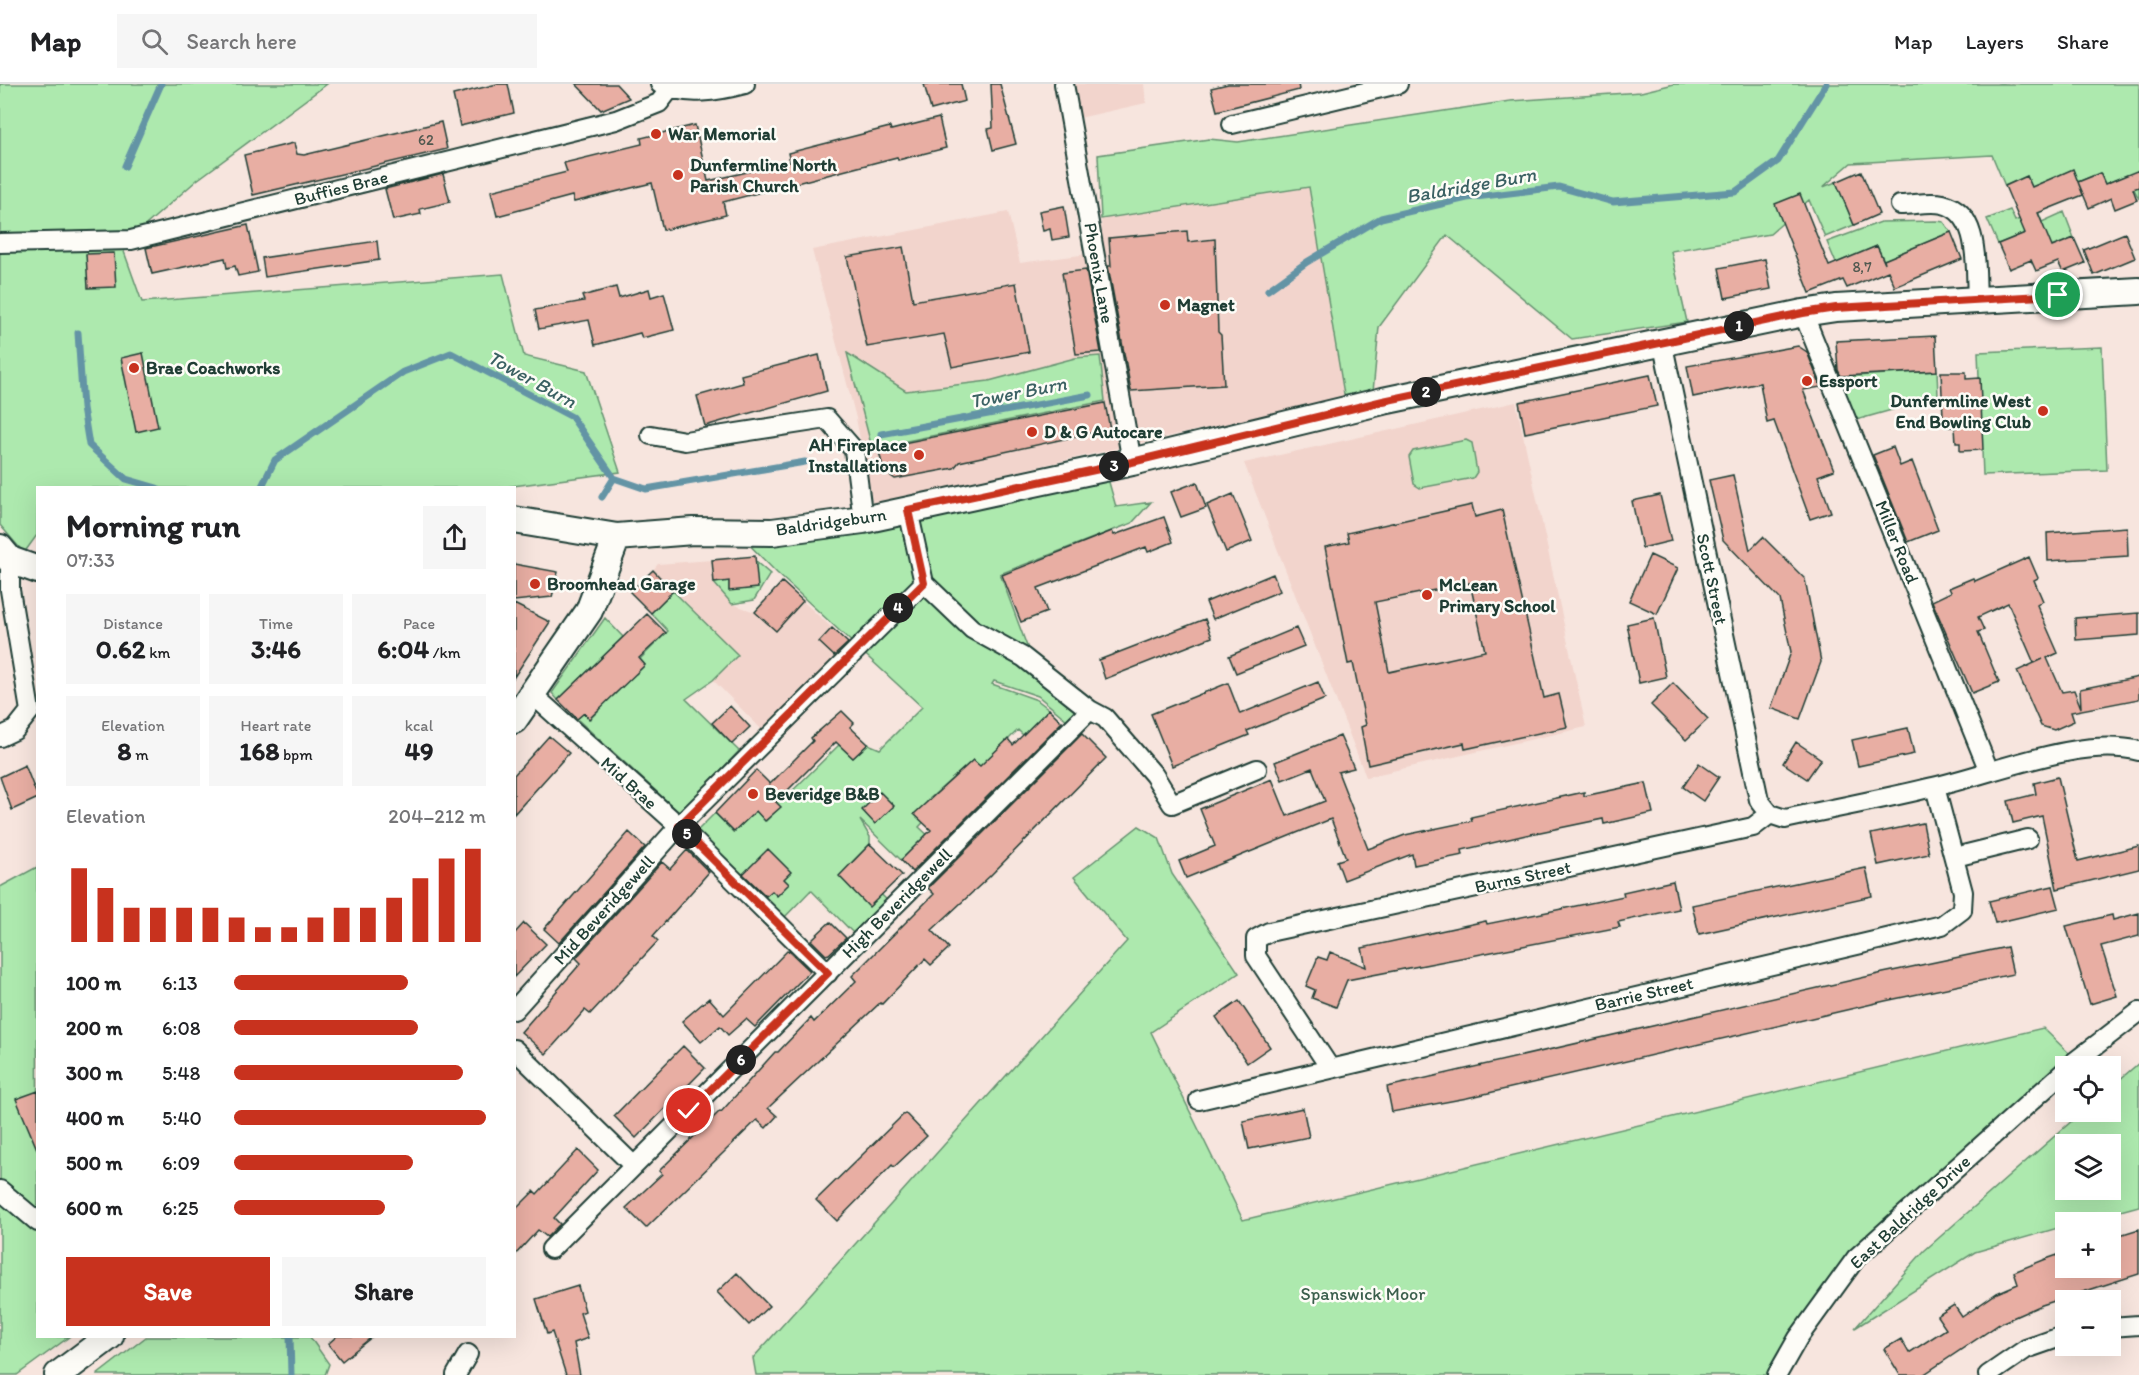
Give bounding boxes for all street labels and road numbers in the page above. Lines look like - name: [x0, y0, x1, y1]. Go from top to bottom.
- street label: Buffies Brae: [292, 166, 390, 210]
- street label: Phoenix Lane: [1079, 221, 1119, 325]
- street label: Miller Road: [1870, 497, 1924, 587]
- street label: Baldridgeburn: [774, 503, 888, 541]
- street label: Scott Street: [1692, 531, 1732, 627]
- street label: Mid Brae: [596, 752, 662, 814]
- street label: High Beveridgewell: [837, 843, 957, 963]
- street label: Mid Beveridgewell: [549, 851, 659, 969]
- street label: Burns Street: [1473, 856, 1573, 898]
- street label: Barrie Street: [1593, 972, 1696, 1016]
- street label: East Baldridge Drive: [1845, 1150, 1975, 1274]

